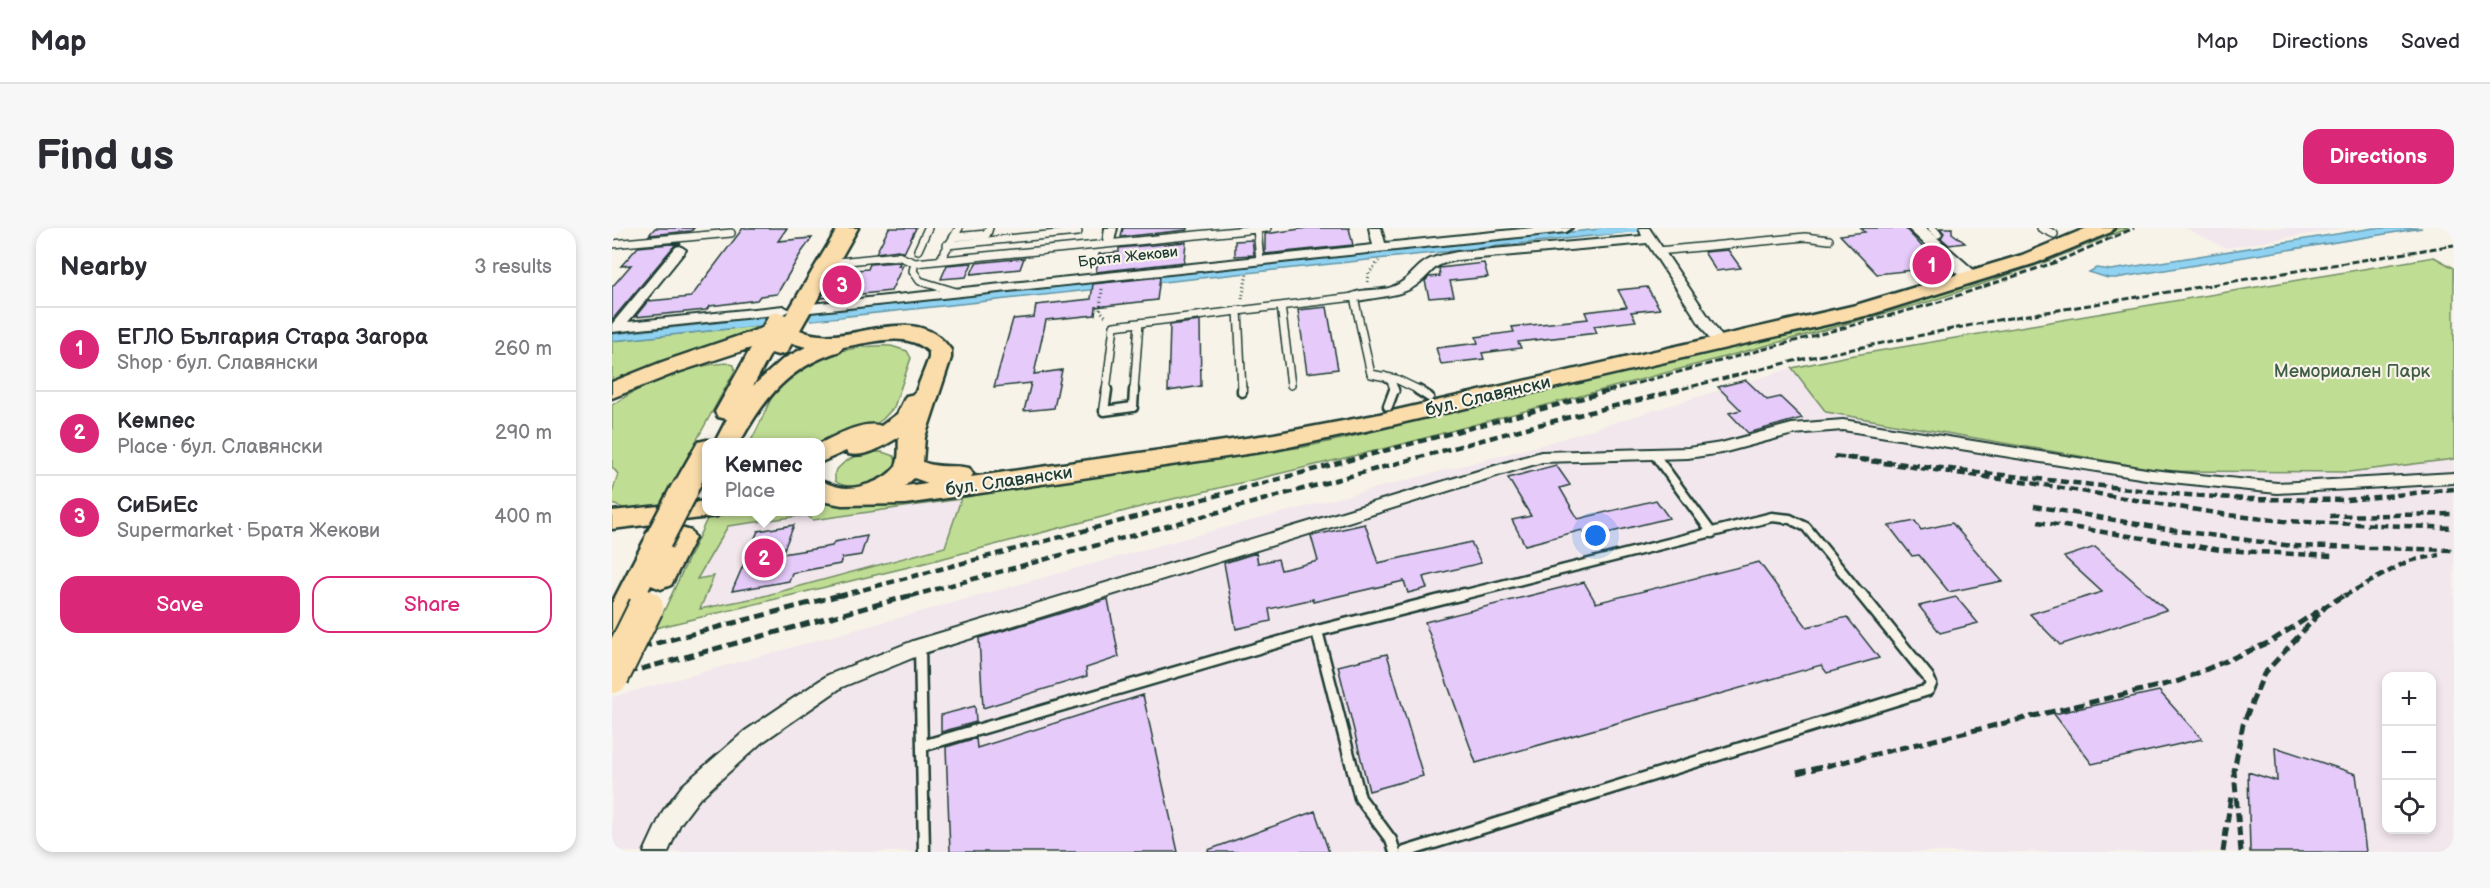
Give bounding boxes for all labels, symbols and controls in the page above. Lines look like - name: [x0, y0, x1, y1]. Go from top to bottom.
- text: Map: [30, 25, 86, 58]
- text: Map: [2196, 29, 2239, 54]
- text: Directions: [2272, 29, 2368, 54]
- text: Saved: [2401, 29, 2460, 54]
- button: Directions: [2303, 129, 2454, 184]
- text: Find us: [36, 131, 174, 182]
- street label: Братя Жекови: [1077, 242, 1179, 272]
- pin: 1: [1912, 243, 1952, 288]
- text: Nearby: [60, 252, 147, 283]
- text: 3 results: [474, 255, 552, 279]
- pin: 3: [822, 262, 862, 308]
- text: ЕГЛО България Стара Загора: [117, 324, 428, 351]
- text: 1: [75, 337, 84, 361]
- text: 260 m: [494, 337, 552, 361]
- text: Shop · бул. Славянски: [117, 351, 318, 375]
- park label: Мемориален Парк: [2274, 361, 2431, 382]
- street label: бул. Славянски: [1423, 371, 1553, 421]
- text: Кемпес: [117, 408, 195, 435]
- text: 2: [74, 421, 85, 445]
- text: 290 m: [495, 421, 552, 445]
- text: Place · бул. Славянски: [117, 435, 323, 459]
- popup: [702, 438, 825, 516]
- text: Кемпес: [725, 452, 803, 479]
- street label: бул. Славянски: [944, 462, 1074, 500]
- text: Place: [725, 479, 775, 503]
- text: СиБиЕс: [117, 492, 198, 519]
- text: 3: [74, 505, 85, 529]
- text: 400 m: [494, 505, 552, 529]
- text: Supermarket · Братя Жекови: [117, 519, 380, 543]
- your location: [1581, 521, 1610, 550]
- pin: 2: [744, 536, 784, 580]
- button: Save: [60, 576, 300, 633]
- button: Share: [312, 576, 552, 633]
- map controls: [2382, 672, 2436, 834]
- button: +: [2382, 672, 2436, 726]
- button: −: [2382, 726, 2436, 780]
- button: locate: [2382, 780, 2436, 834]

